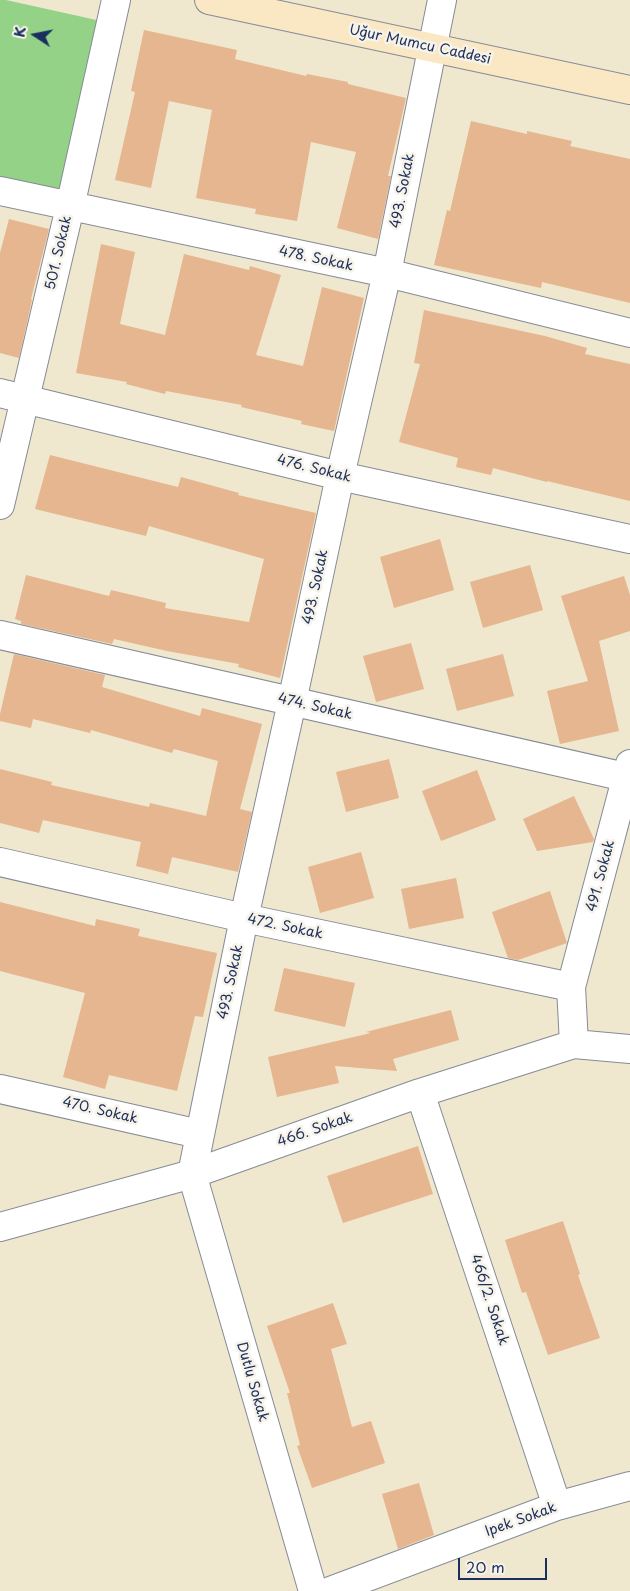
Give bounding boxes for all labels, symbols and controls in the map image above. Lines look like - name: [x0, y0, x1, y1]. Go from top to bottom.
- north arrow: [10, 10, 60, 60]
- street label: Uğur Mumcu Caddesi: [348, 22, 492, 68]
- text: K: [8, 25, 31, 39]
- street label: 493. Sokak: [387, 152, 419, 230]
- street label: 501. Sokak: [42, 214, 76, 292]
- street label: 478. Sokak: [277, 243, 355, 275]
- street label: 476. Sokak: [275, 452, 353, 486]
- street label: 493. Sokak: [300, 548, 332, 626]
- street label: 474. Sokak: [276, 690, 354, 724]
- street label: 491. Sokak: [583, 838, 619, 914]
- street label: 472. Sokak: [246, 911, 324, 943]
- street label: 493. Sokak: [215, 943, 247, 1021]
- street label: 470. Sokak: [61, 1094, 139, 1128]
- street label: 466. Sokak: [275, 1109, 355, 1151]
- street label: 466/2. Sokak: [466, 1253, 512, 1347]
- street label: Dutlu Sokak: [233, 1340, 271, 1424]
- street label: Ipek Sokak: [483, 1499, 559, 1541]
- scale bar: [460, 1548, 549, 1580]
- text: 20 m: [466, 1555, 505, 1578]

